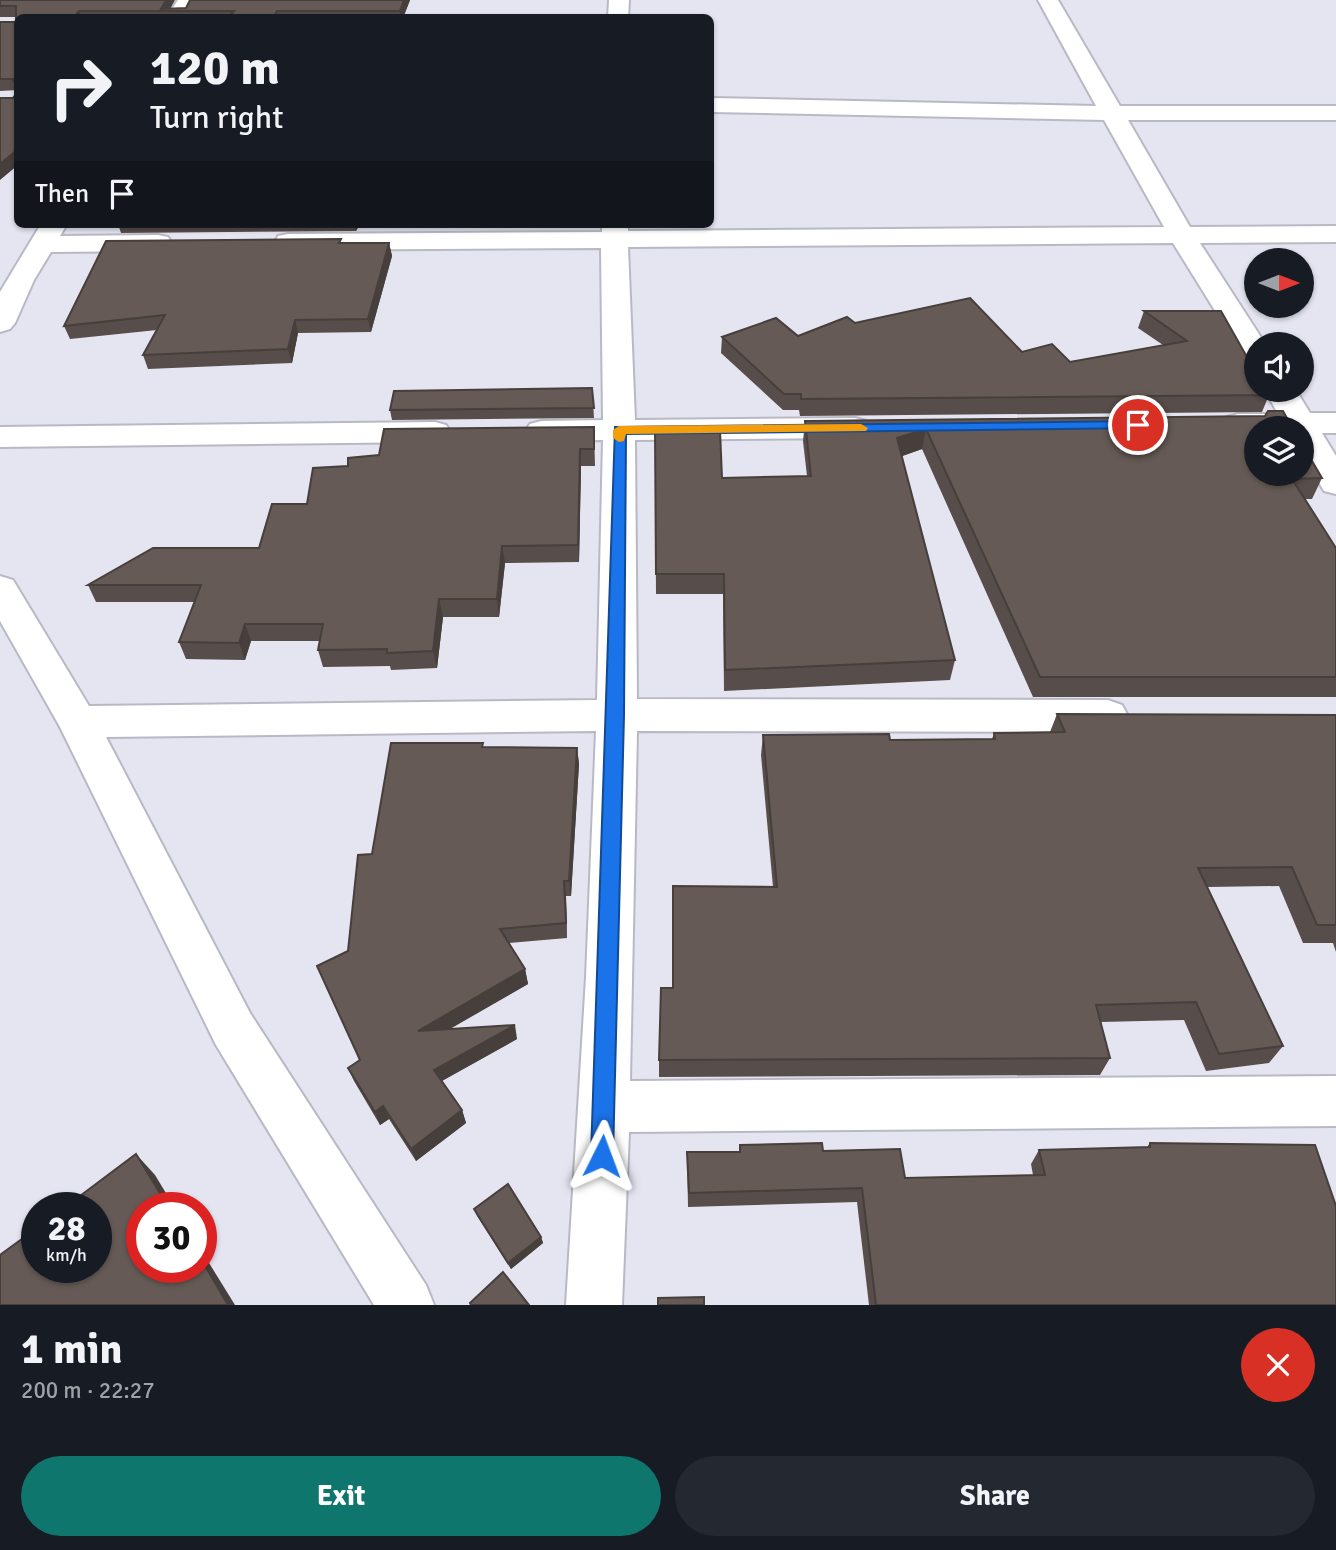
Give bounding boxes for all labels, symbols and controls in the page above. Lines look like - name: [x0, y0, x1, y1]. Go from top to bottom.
- text: 120 m: [150, 38, 280, 98]
- icon: right: [35, 42, 126, 133]
- text: Turn right: [150, 98, 283, 137]
- icon: arrive: [103, 175, 141, 213]
- text: Then: [35, 178, 89, 210]
- north arrow: [1244, 248, 1314, 318]
- map controls: [1244, 248, 1314, 486]
- button: sound: [1244, 332, 1314, 402]
- pin: [1108, 395, 1168, 455]
- icon: arrive: [1119, 406, 1157, 444]
- button: layers: [1244, 416, 1314, 486]
- position arrow: [565, 1119, 639, 1193]
- speed limit sign: 30: [126, 1192, 217, 1283]
- text: 28: [48, 1207, 85, 1250]
- text: km/h: [46, 1244, 87, 1266]
- text: 1 min: [21, 1324, 122, 1375]
- button: close: [1241, 1328, 1315, 1402]
- text: 200 m · 22:27: [21, 1376, 155, 1405]
- button: Exit: [21, 1456, 661, 1536]
- button: Share: [675, 1456, 1315, 1536]

